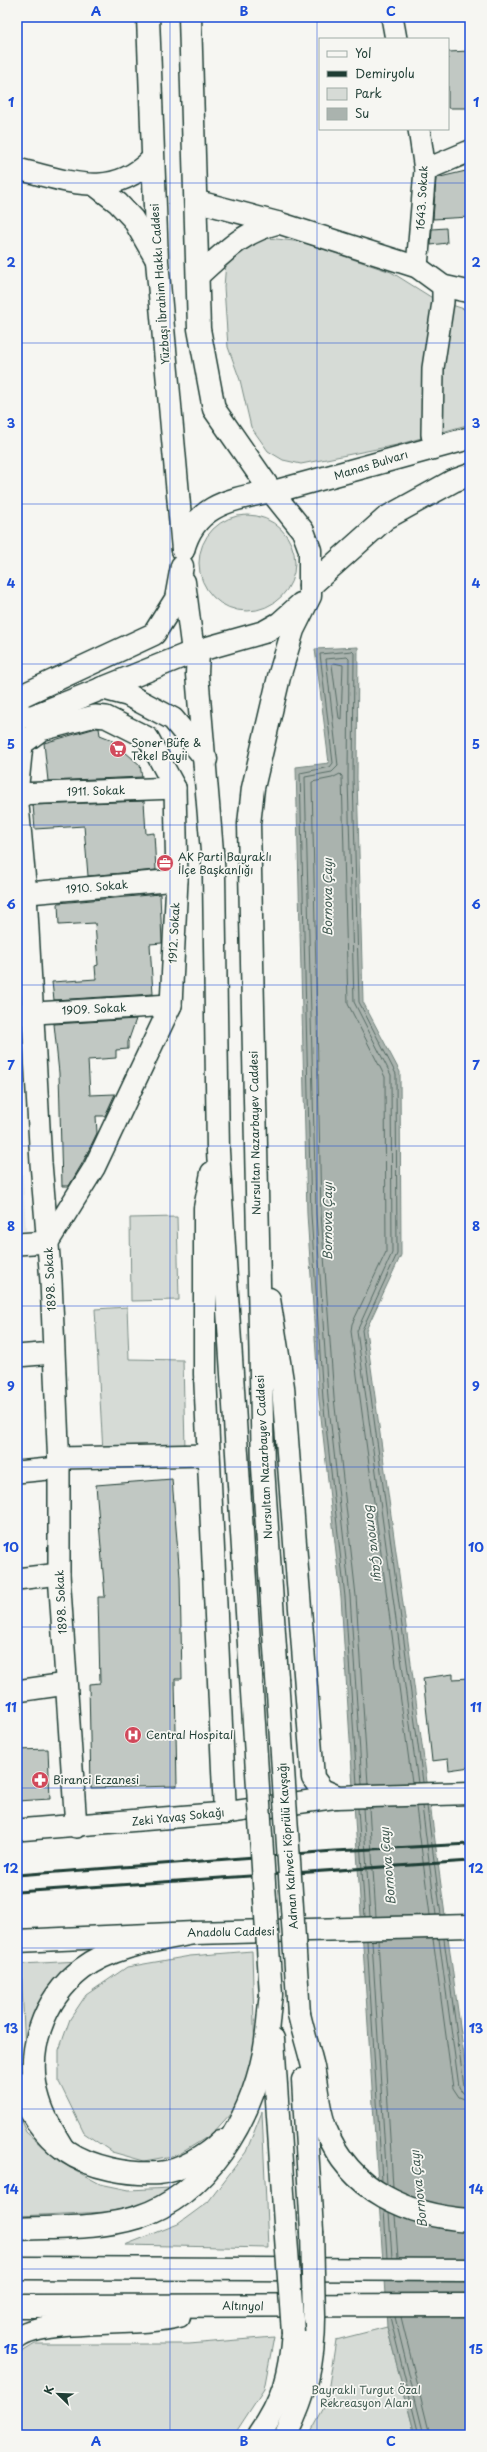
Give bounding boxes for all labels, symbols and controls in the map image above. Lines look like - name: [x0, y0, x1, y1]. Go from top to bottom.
- text: A: [91, 1, 101, 20]
- text: B: [240, 1, 249, 20]
- text: C: [386, 1, 396, 20]
- legend: [319, 38, 449, 130]
- text: Yol: [355, 44, 371, 62]
- text: Demiryolu: [355, 64, 415, 82]
- text: Park: [355, 84, 382, 102]
- text: 1: [8, 92, 14, 111]
- text: 1: [473, 92, 479, 111]
- text: Su: [355, 104, 369, 122]
- street label: 1643. Sokak: [411, 165, 432, 231]
- street label: Yüzbaşı İbrahim Hakkı Caddesi: [145, 203, 174, 365]
- text: 2: [6, 252, 16, 271]
- text: 2: [471, 252, 481, 271]
- text: 3: [7, 413, 16, 432]
- text: 3: [472, 413, 481, 432]
- street label: Manas Bulvarı: [332, 445, 410, 484]
- text: 4: [7, 573, 16, 592]
- text: 4: [472, 573, 481, 592]
- text: 5: [7, 734, 15, 753]
- place label: Soner Büfe & Tekel Bayii: [131, 734, 201, 764]
- text: 5: [472, 734, 480, 753]
- supermarket icon: Soner Büfe & Tekel Bayii: [108, 739, 128, 759]
- street label: 1911. Sokak: [67, 781, 126, 800]
- place label: AK Parti Bayraklı İlçe Başkanlığı: [178, 848, 272, 878]
- office icon: AK Parti Bayraklı İlçe Başkanlığı: [155, 853, 175, 873]
- water label: Bornova Çayı: [318, 857, 336, 936]
- street label: 1910. Sokak: [65, 875, 129, 898]
- text: 6: [6, 894, 16, 913]
- text: 6: [471, 894, 481, 913]
- street label: 1912. Sokak: [163, 901, 184, 964]
- street label: 1909. Sokak: [61, 998, 127, 1019]
- street label: Nursultan Nazarbayev Caddesi: [245, 1051, 264, 1215]
- text: 7: [7, 1055, 15, 1074]
- text: 7: [472, 1055, 480, 1074]
- water label: Bornova Çayı: [318, 1181, 336, 1260]
- text: 8: [7, 1216, 15, 1235]
- text: 8: [472, 1216, 480, 1235]
- street label: 1898. Sokak: [39, 1246, 60, 1312]
- street label: Nursultan Nazarbayev Caddesi: [251, 1374, 276, 1540]
- text: 9: [7, 1376, 15, 1395]
- text: 9: [472, 1376, 480, 1395]
- water label: Bornova Çayı: [361, 1502, 389, 1582]
- text: 10: [3, 1537, 19, 1556]
- text: 10: [468, 1537, 484, 1556]
- street label: 1898. Sokak: [50, 1569, 71, 1635]
- text: 11: [5, 1697, 17, 1716]
- text: 11: [470, 1697, 482, 1716]
- hospital icon: Central Hospital: [123, 1725, 143, 1745]
- place label: Central Hospital: [146, 1726, 233, 1743]
- street label: Adnan Kahveci Köprülü Kavşağı: [273, 1762, 302, 1930]
- pharmacy icon: Biranci Eczanesi: [30, 1770, 50, 1790]
- place label: Biranci Eczanesi: [53, 1771, 139, 1788]
- street label: Zeki Yavaş Sokağı: [131, 1803, 225, 1830]
- water label: Bornova Çayı: [375, 1826, 399, 1906]
- text: 12: [3, 1858, 19, 1877]
- text: 12: [468, 1858, 484, 1877]
- street label: Anadolu Caddesi: [187, 1922, 275, 1941]
- text: 13: [4, 2018, 19, 2037]
- text: 13: [469, 2018, 484, 2037]
- water label: Bornova Çayı: [405, 2149, 431, 2229]
- text: 14: [3, 2179, 19, 2198]
- text: 14: [468, 2179, 484, 2198]
- street label: Altınyol: [222, 2297, 264, 2314]
- text: 15: [4, 2339, 18, 2358]
- text: 15: [469, 2339, 483, 2358]
- north arrow: [38, 2374, 78, 2414]
- park label: Bayraklı Turgut Özal Rekreasyon Alanı: [311, 2381, 421, 2411]
- text: K: [39, 2383, 58, 2397]
- text: A: [91, 2431, 101, 2450]
- text: B: [240, 2431, 249, 2450]
- text: C: [386, 2431, 396, 2450]

